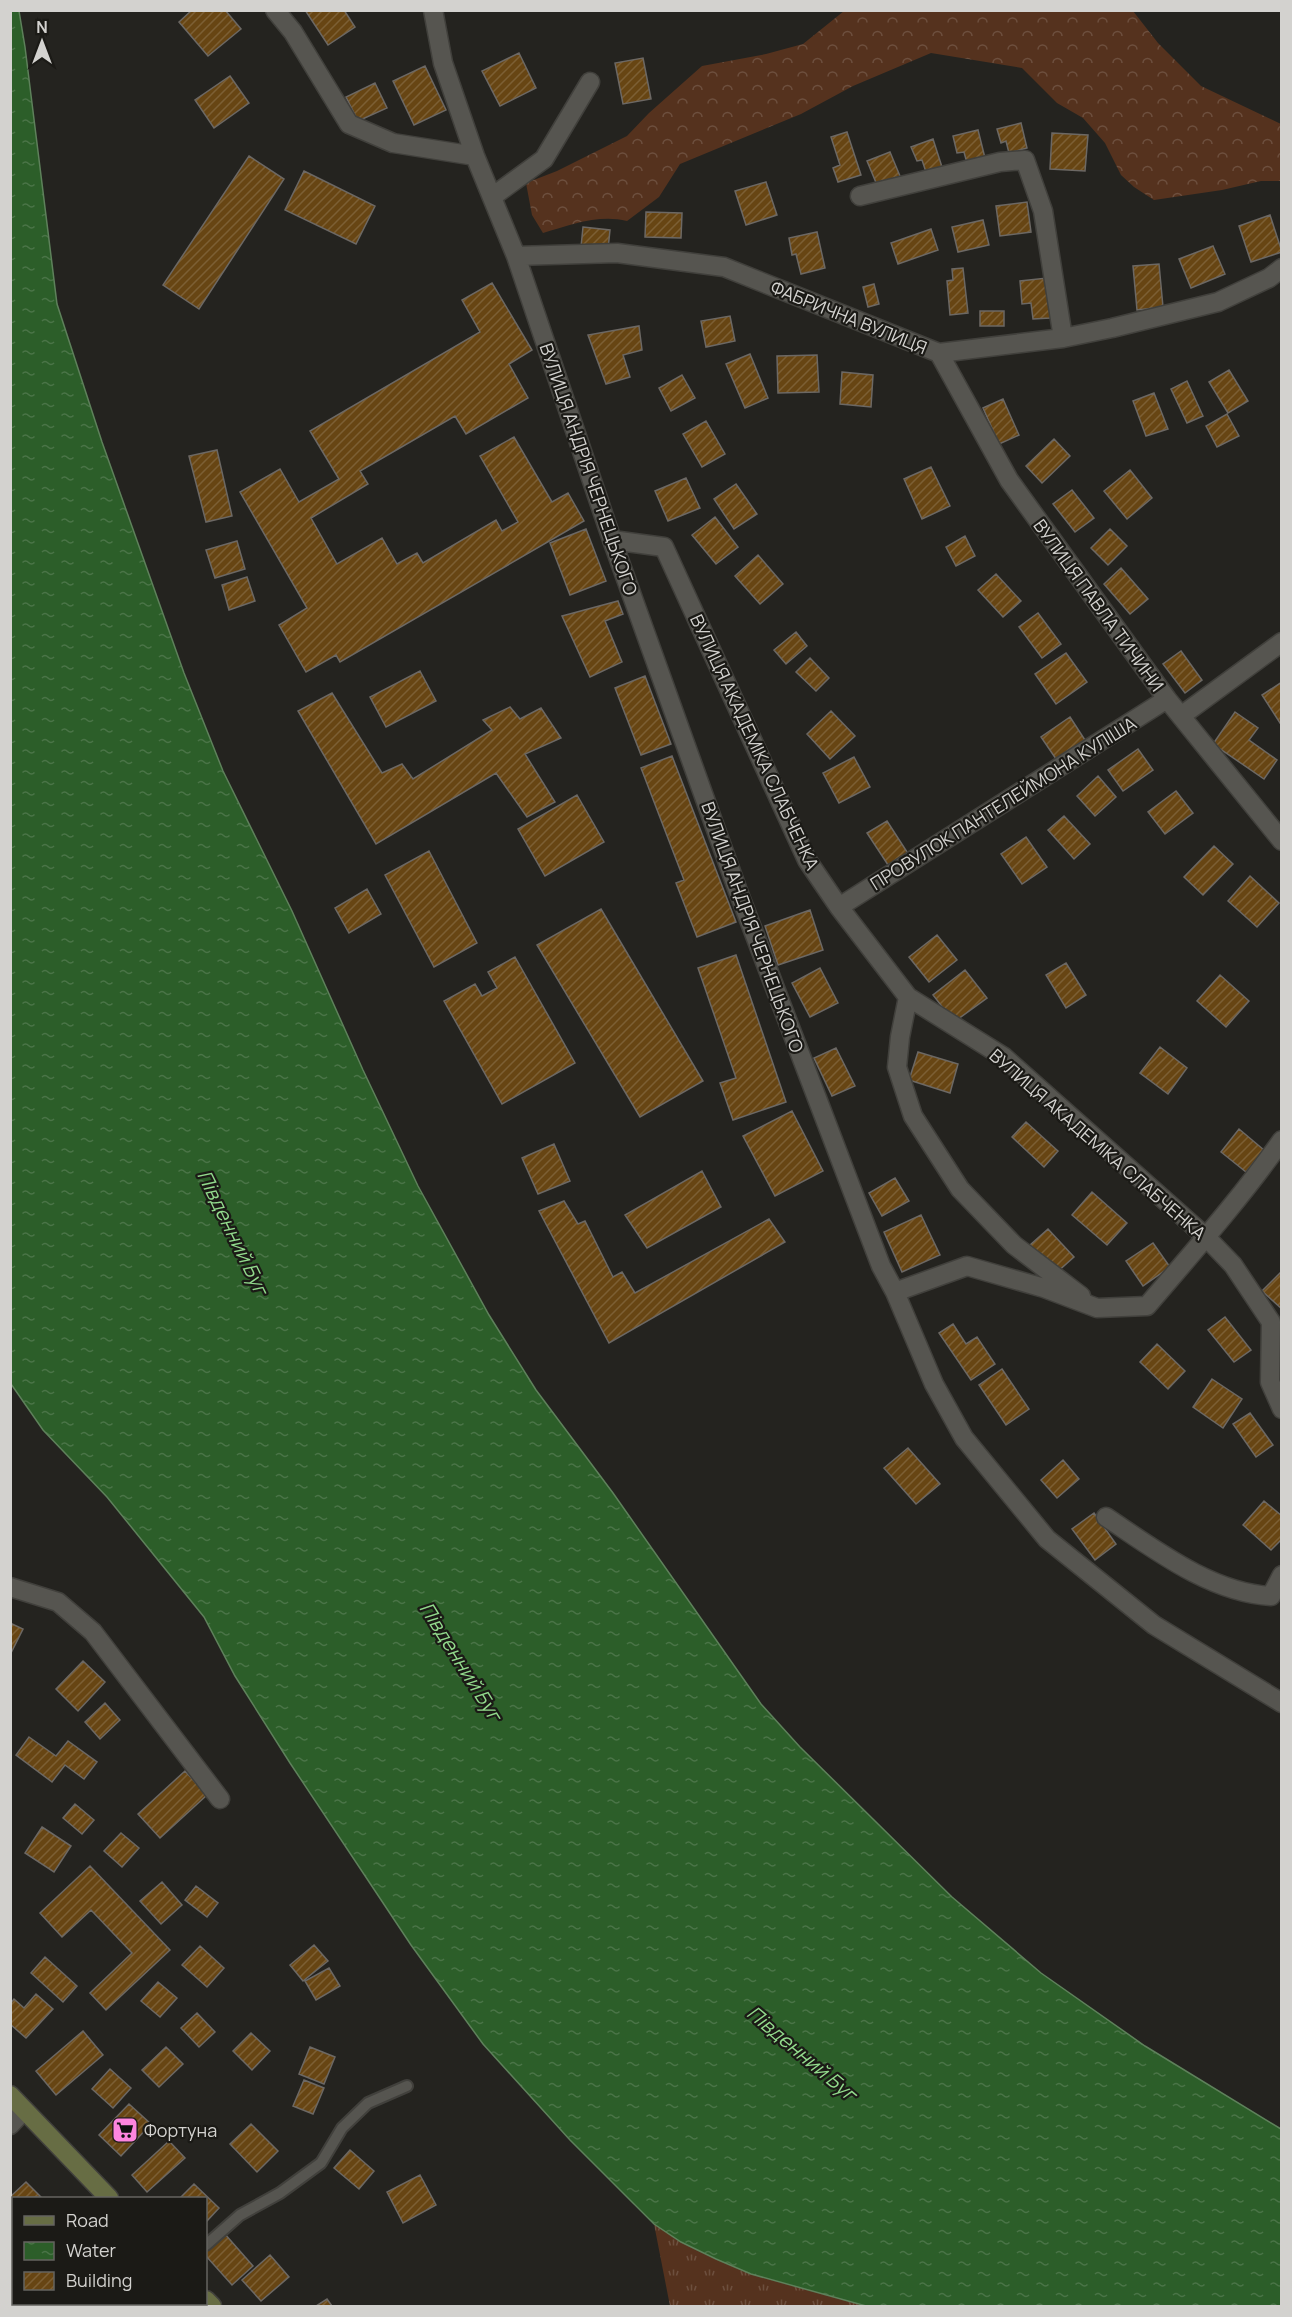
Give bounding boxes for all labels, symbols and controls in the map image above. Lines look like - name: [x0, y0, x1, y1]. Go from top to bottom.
- north arrow: [12, 12, 72, 72]
- text: N: [36, 16, 48, 38]
- street label: ФАБРИЧНА ВУЛИЦЯ: [767, 275, 931, 359]
- street label: ВУЛИЦЯ АНДРІЯ ЧЕРНЕЦЬКОГО: [534, 340, 644, 598]
- street label: ВУЛИЦЯ ПАВЛА ТИЧИНИ: [1028, 514, 1170, 696]
- street label: ВУЛИЦЯ АКАДЕМІКА СЛАБЧЕНКА: [685, 610, 825, 874]
- street label: ПРОВУЛОК ПАНТЕЛЕЙМОНА КУЛІША: [865, 711, 1141, 895]
- street label: ВУЛИЦЯ АНДРІЯ ЧЕРНЕЦЬКОГО: [696, 798, 810, 1056]
- street label: ВУЛИЦЯ АКАДЕМІКА СЛАБЧЕНКА: [985, 1043, 1212, 1245]
- water label: Південний Буг: [191, 1165, 276, 1301]
- water label: Південний Буг: [414, 1597, 510, 1728]
- water label: Південний Буг: [742, 1999, 865, 2109]
- supermarket icon: Фортуна: [110, 2115, 140, 2145]
- place label: Фортуна: [144, 2118, 217, 2142]
- legend: [12, 2197, 207, 2305]
- text: Road: [66, 2208, 109, 2232]
- text: Water: [66, 2238, 116, 2262]
- text: Building: [66, 2268, 132, 2292]

